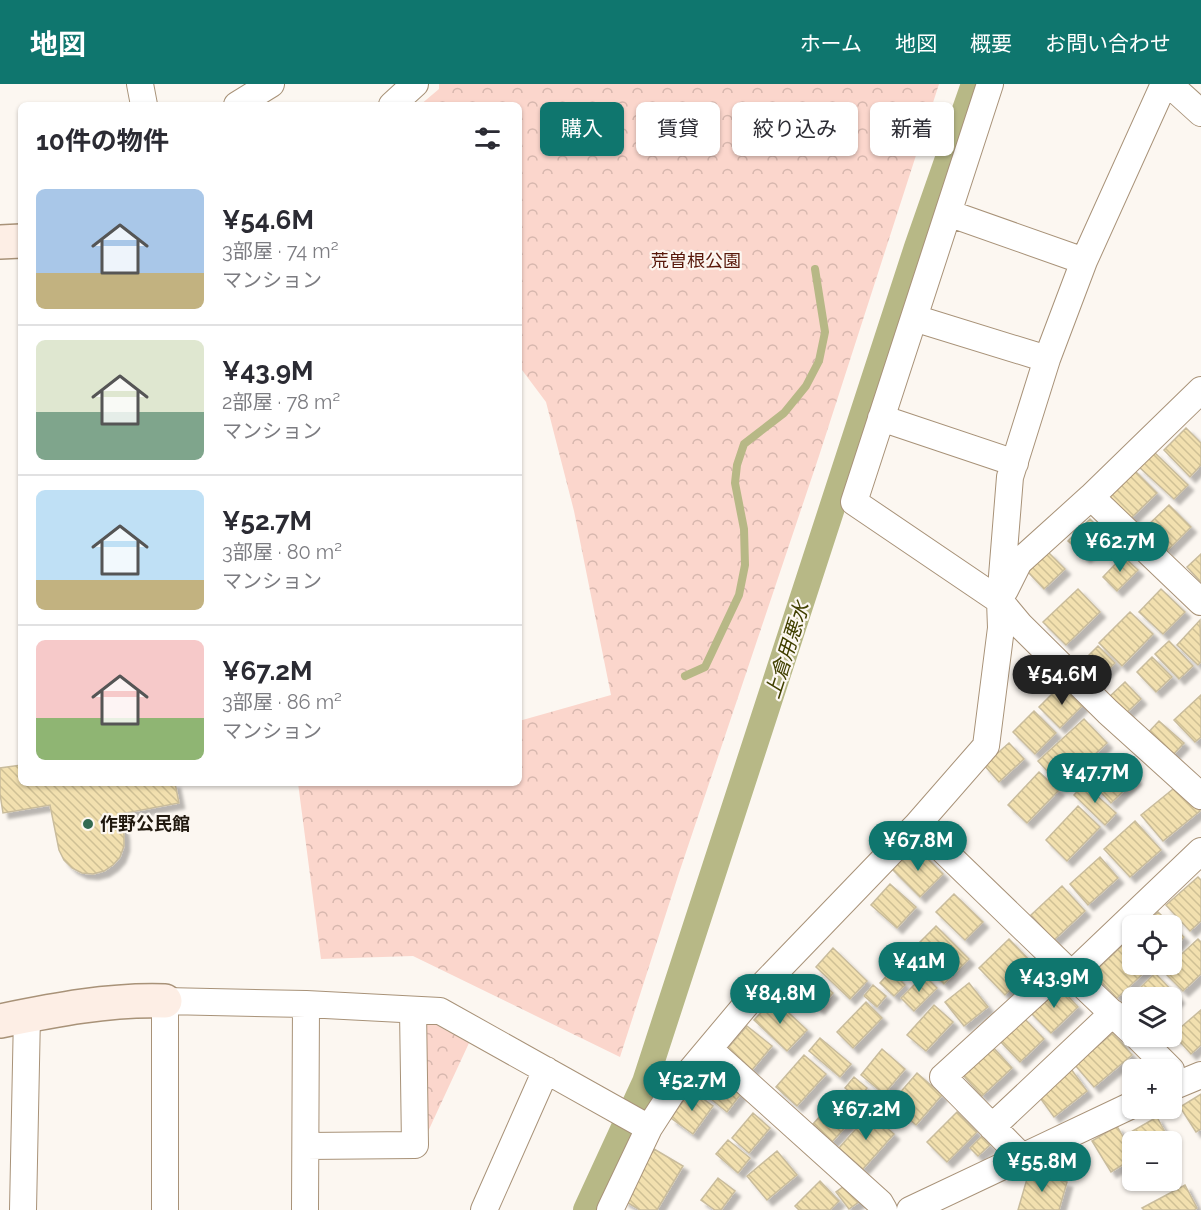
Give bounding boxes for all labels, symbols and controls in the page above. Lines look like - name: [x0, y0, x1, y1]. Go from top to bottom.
- text: 地図: [30, 28, 86, 61]
- text: ホーム: [800, 31, 862, 56]
- text: 地図: [895, 31, 937, 56]
- text: 概要: [970, 31, 1012, 56]
- text: お問い合わせ: [1045, 31, 1171, 56]
- chip: 購入: [540, 102, 624, 156]
- chip: 賃貸: [636, 102, 720, 156]
- chip: 絞り込み: [732, 102, 858, 156]
- chip: 新着: [870, 102, 954, 156]
- icon: filters: [471, 122, 504, 155]
- text: 10件の物件: [36, 126, 169, 156]
- text: ¥54.6M: [222, 205, 314, 235]
- icon: home: [84, 213, 156, 285]
- text: 3部屋 · 74 m²: [222, 239, 339, 263]
- park label: 荒曽根公園: [651, 250, 741, 271]
- text: マンション: [222, 268, 322, 292]
- text: ¥43.9M: [222, 356, 314, 386]
- icon: home: [84, 364, 156, 436]
- text: 2部屋 · 78 m²: [222, 390, 340, 414]
- text: マンション: [222, 419, 322, 443]
- text: ¥52.7M: [222, 506, 312, 536]
- icon: home: [84, 514, 156, 586]
- pin: ¥62.7M: [1071, 522, 1169, 573]
- text: ¥62.7M: [1085, 529, 1155, 553]
- text: 3部屋 · 80 m²: [222, 540, 342, 564]
- text: マンション: [222, 569, 322, 593]
- water label: 上倉用悪水: [760, 597, 814, 701]
- pin: ¥54.6M: [1013, 655, 1111, 706]
- text: ¥67.2M: [222, 656, 312, 686]
- text: ¥54.6M: [1027, 662, 1097, 686]
- icon: home: [84, 664, 156, 736]
- text: 3部屋 · 86 m²: [222, 690, 342, 714]
- text: マンション: [222, 719, 322, 743]
- pin: ¥47.7M: [1046, 753, 1144, 804]
- text: ¥47.7M: [1061, 760, 1129, 784]
- place label: 作野公民館: [100, 813, 190, 834]
- marker: 作野公民館: [81, 817, 95, 831]
- pin: ¥67.8M: [869, 821, 967, 872]
- text: ¥67.8M: [883, 828, 953, 852]
- map controls: [1122, 915, 1182, 1191]
- button: locate: [1122, 915, 1182, 975]
- pin: ¥41M: [883, 942, 955, 993]
- text: ¥41M: [893, 949, 945, 973]
- pin: ¥43.9M: [1005, 958, 1103, 1009]
- text: ¥43.9M: [1019, 965, 1089, 989]
- pin: ¥84.8M: [731, 974, 829, 1025]
- text: ¥84.8M: [744, 981, 816, 1005]
- button: layers: [1122, 987, 1182, 1047]
- button: +: [1122, 1059, 1182, 1119]
- pin: ¥52.7M: [643, 1061, 741, 1112]
- text: ¥52.7M: [657, 1068, 727, 1092]
- pin: ¥67.2M: [817, 1090, 915, 1141]
- text: ¥67.2M: [831, 1097, 901, 1121]
- button: −: [1122, 1131, 1182, 1191]
- pin: ¥55.8M: [993, 1142, 1091, 1193]
- text: ¥55.8M: [1007, 1149, 1077, 1173]

